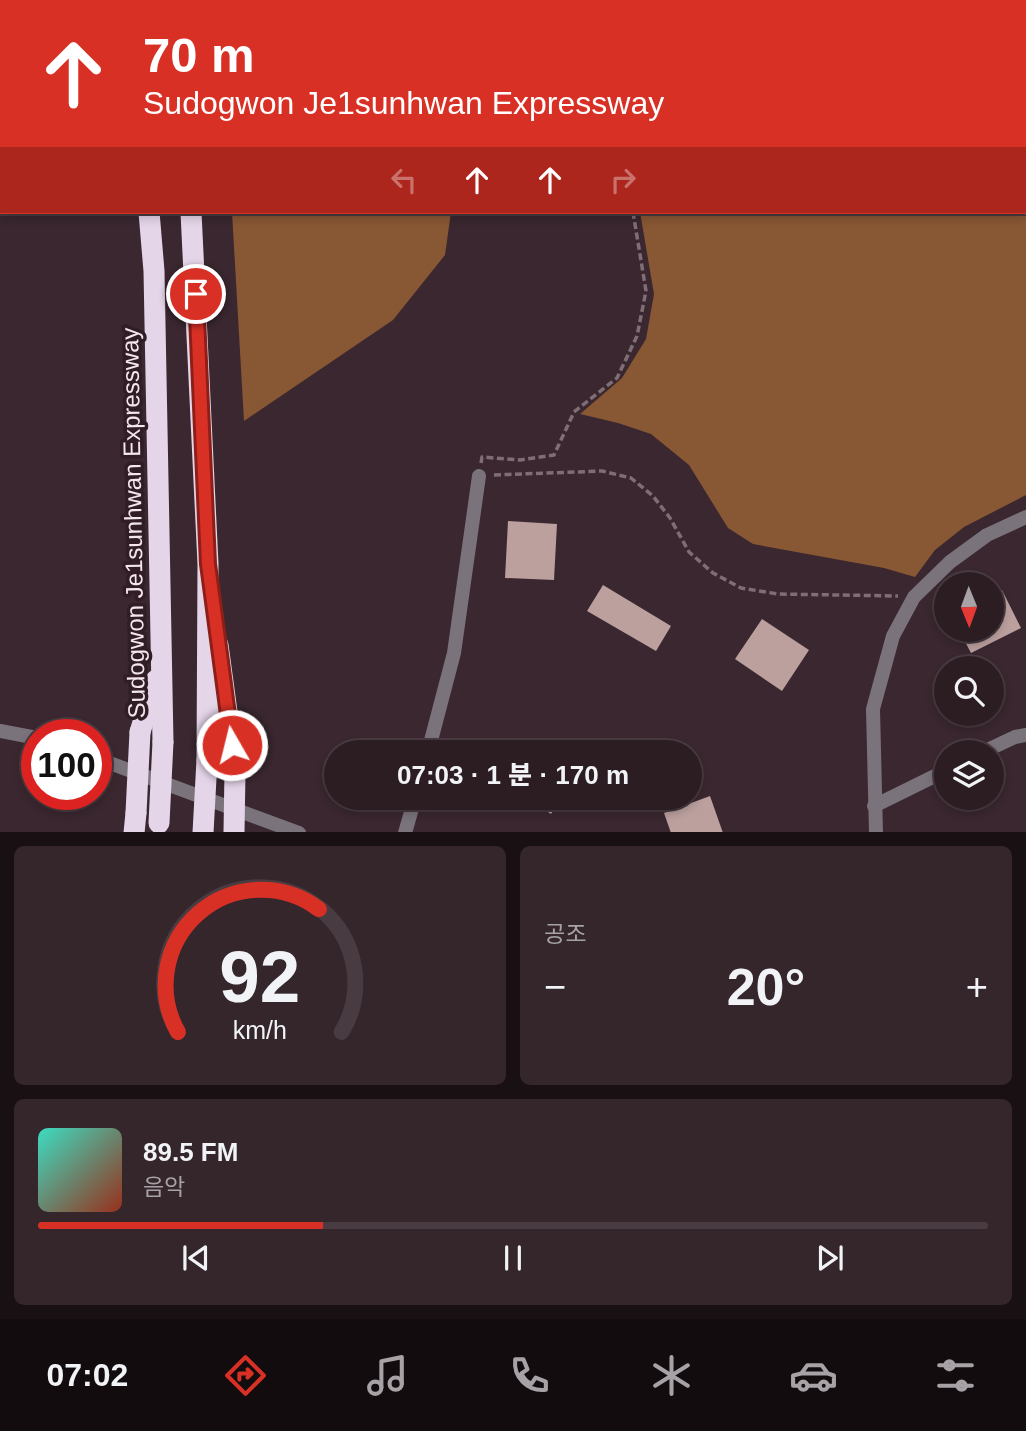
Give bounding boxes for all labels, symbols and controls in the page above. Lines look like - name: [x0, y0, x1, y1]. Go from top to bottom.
- icon: ahead: [28, 28, 119, 119]
- text: 70 m: [143, 28, 255, 82]
- text: Sudogwon Je1sunhwan Expressway: [143, 85, 664, 121]
- icon: left: [385, 161, 423, 199]
- icon: ahead: [458, 161, 496, 199]
- icon: ahead: [531, 161, 569, 199]
- icon: right: [604, 161, 642, 199]
- pin: [166, 264, 226, 324]
- icon: arrive: [177, 275, 215, 313]
- street label: Sudogwon Je1sunhwan Expressway: [116, 327, 150, 719]
- north arrow: [934, 572, 1004, 642]
- map controls: [934, 572, 1004, 810]
- button: search: [934, 656, 1004, 726]
- position arrow: [195, 708, 269, 782]
- speed limit sign: 100: [21, 719, 112, 810]
- button: layers: [934, 740, 1004, 810]
- text: 07:03 · 1 분 · 170 m: [397, 760, 629, 790]
- text: 공조: [544, 921, 586, 947]
- text: 92: [220, 936, 300, 1017]
- text: 20°: [727, 958, 805, 1016]
- text: −: [544, 966, 566, 1008]
- text: +: [966, 966, 988, 1008]
- text: km/h: [233, 1015, 287, 1043]
- text: 89.5 FM: [143, 1137, 238, 1167]
- text: 음악: [143, 1174, 185, 1200]
- icon: previous: [177, 1239, 215, 1277]
- icon: pause: [494, 1239, 532, 1277]
- icon: next: [811, 1239, 849, 1277]
- icon: directions: [221, 1351, 270, 1400]
- icon: music: [363, 1351, 412, 1400]
- icon: phone: [505, 1351, 554, 1400]
- icon: climate: [647, 1351, 696, 1400]
- icon: car: [789, 1351, 838, 1400]
- icon: filters: [931, 1351, 980, 1400]
- text: 07:02: [46, 1357, 128, 1393]

